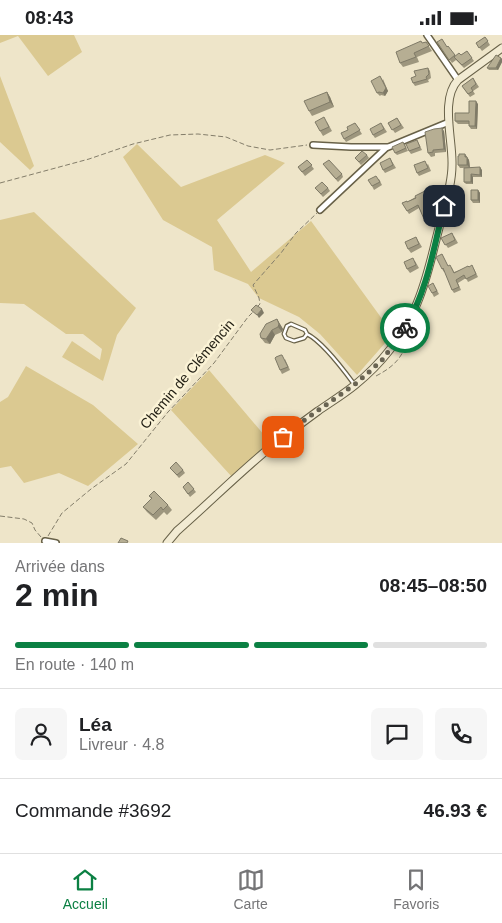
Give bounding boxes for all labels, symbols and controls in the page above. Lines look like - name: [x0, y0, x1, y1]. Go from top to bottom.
- text: 08:43: [25, 7, 74, 28]
- pin: [423, 185, 465, 227]
- icon: home: [430, 192, 458, 220]
- courier: [380, 303, 430, 353]
- icon: bike: [391, 314, 419, 342]
- street label: Chemin de Clémencin: [137, 316, 237, 432]
- pin: [262, 416, 304, 458]
- icon: bag: [269, 423, 297, 451]
- text: Arrivée dans: [15, 558, 105, 575]
- text: 08:45–08:50: [379, 575, 487, 596]
- text: 2 min: [15, 577, 99, 613]
- text: En route · 140 m: [15, 656, 134, 673]
- button: person: [15, 708, 67, 760]
- button: chat: [371, 708, 423, 760]
- button: phone: [435, 708, 487, 760]
- text: Léa: [79, 714, 112, 735]
- text: Livreur · 4.8: [79, 736, 164, 753]
- text: Commande #3692: [15, 800, 171, 821]
- text: 46.93 €: [424, 800, 487, 821]
- tab: Accueil: [63, 866, 108, 912]
- tab: Carte: [233, 866, 268, 912]
- tab: Favoris: [393, 866, 439, 912]

